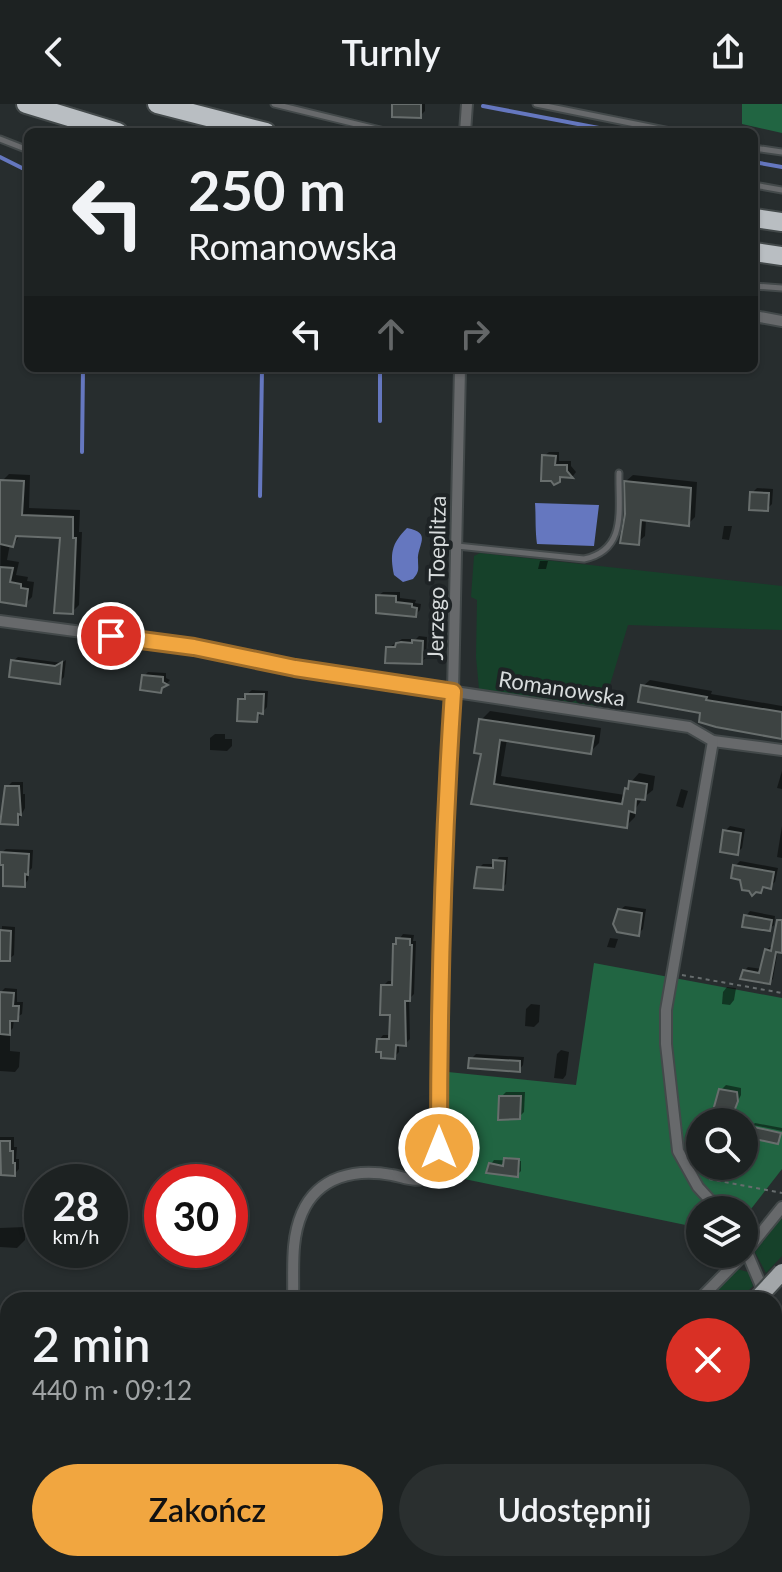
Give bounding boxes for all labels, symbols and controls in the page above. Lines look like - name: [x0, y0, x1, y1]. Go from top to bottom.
- icon: back: [32, 30, 76, 74]
- text: Turnly: [341, 30, 441, 74]
- icon: share: [706, 30, 750, 74]
- text: 250 m: [188, 156, 346, 223]
- icon: left: [56, 160, 160, 264]
- text: Romanowska: [188, 224, 397, 268]
- icon: left: [285, 312, 329, 356]
- icon: ahead: [369, 312, 413, 356]
- icon: right: [453, 312, 497, 356]
- street label: Jerzego Toeplitza: [421, 495, 451, 661]
- pin: [77, 602, 145, 670]
- icon: arrive: [89, 614, 133, 658]
- street label: Romanowska: [497, 665, 627, 711]
- position arrow: [397, 1106, 481, 1190]
- map controls: [686, 1108, 758, 1268]
- button: search: [686, 1108, 758, 1180]
- speed limit sign: 30: [144, 1164, 248, 1268]
- text: 28: [53, 1182, 99, 1230]
- button: layers: [686, 1196, 758, 1268]
- text: km/h: [53, 1224, 99, 1248]
- text: 2 min: [32, 1315, 150, 1372]
- button: close: [666, 1318, 750, 1402]
- text: 440 m · 09:12: [32, 1374, 192, 1406]
- button: Zakończ: [32, 1464, 383, 1556]
- button: Udostępnij: [399, 1464, 750, 1556]

